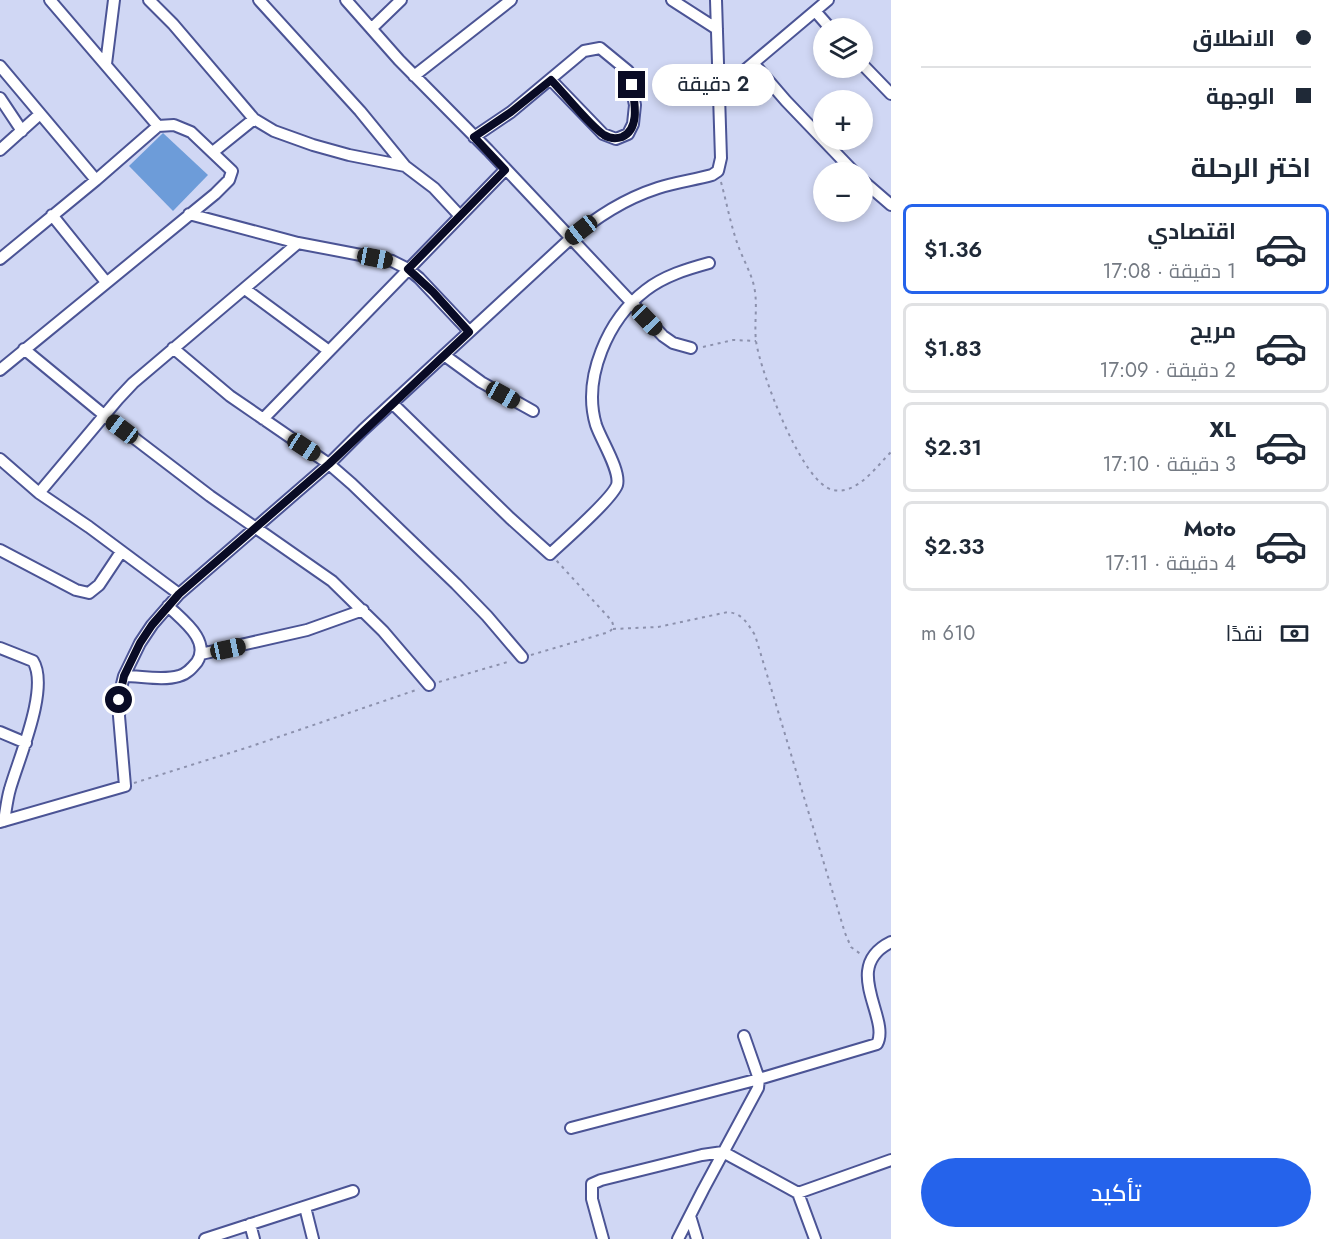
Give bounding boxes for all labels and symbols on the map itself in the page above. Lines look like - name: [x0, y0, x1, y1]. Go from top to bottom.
- callout: 2 دقيقة: [653, 64, 776, 106]
- route end: [618, 71, 645, 98]
- car: [561, 212, 601, 248]
- car: [356, 246, 394, 270]
- car: [628, 301, 666, 339]
- car: [483, 378, 523, 412]
- car: [102, 411, 142, 447]
- car: [284, 430, 324, 464]
- car: [209, 636, 247, 662]
- route start: [105, 686, 132, 713]

